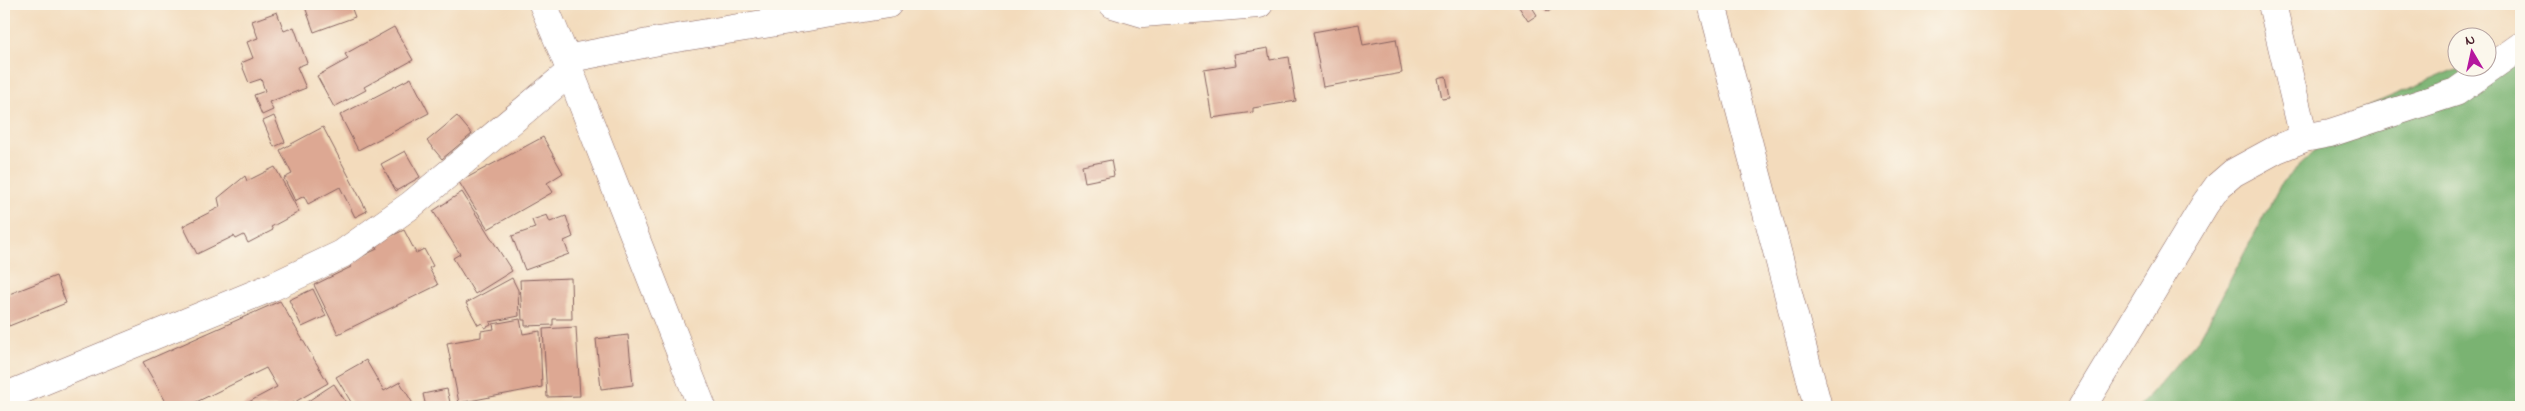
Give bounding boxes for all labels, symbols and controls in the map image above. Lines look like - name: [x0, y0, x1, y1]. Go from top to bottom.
- north arrow: [2448, 28, 2498, 78]
- text: N: [2464, 30, 2477, 52]

